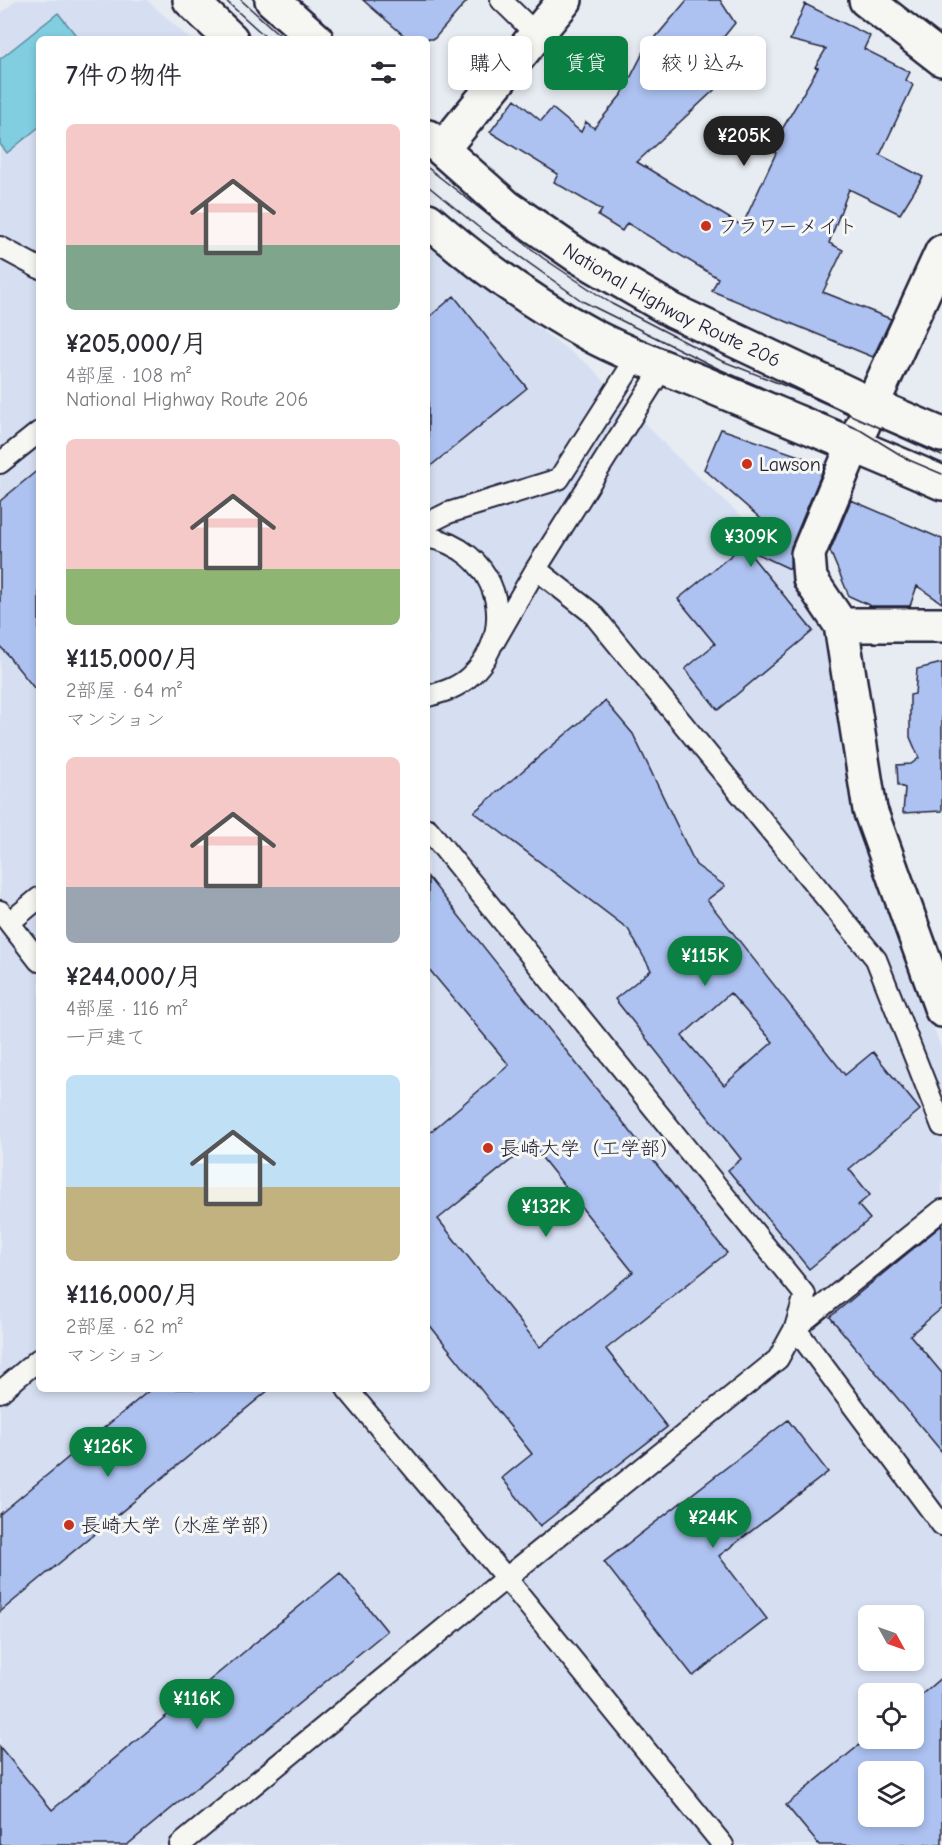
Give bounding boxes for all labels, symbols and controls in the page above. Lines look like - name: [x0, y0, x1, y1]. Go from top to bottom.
- chip: 購入: [448, 36, 532, 90]
- chip: 賃貸: [544, 36, 628, 90]
- chip: 絞り込み: [640, 36, 766, 90]
- icon: filters: [367, 56, 400, 89]
- text: 7件の物件: [66, 61, 182, 91]
- pin: ¥205K: [702, 116, 786, 167]
- text: ¥205K: [717, 124, 771, 147]
- icon: home: [179, 163, 287, 271]
- place label: フラワーメイト: [718, 215, 858, 238]
- marker: フラワーメイト: [699, 219, 713, 233]
- street label: National Highway Route 206: [559, 238, 784, 372]
- text: ¥205,000/月: [66, 329, 207, 359]
- text: 4部屋 · 108 m²: [66, 364, 191, 387]
- text: National Highway Route 206: [66, 388, 308, 411]
- place label: Lawson: [759, 453, 821, 476]
- marker: Lawson: [740, 457, 754, 471]
- icon: home: [179, 478, 287, 586]
- pin: ¥309K: [709, 517, 793, 568]
- text: ¥309K: [725, 525, 777, 548]
- text: ¥115,000/月: [66, 644, 200, 674]
- text: 2部屋 · 64 m²: [66, 679, 182, 702]
- text: マンション: [66, 708, 165, 731]
- icon: home: [179, 796, 287, 904]
- pin: ¥115K: [663, 936, 747, 987]
- text: ¥115K: [681, 944, 729, 967]
- text: ¥244,000/月: [66, 962, 202, 992]
- text: 4部屋 · 116 m²: [66, 997, 187, 1020]
- text: 一戸建て: [66, 1026, 146, 1049]
- icon: home: [179, 1114, 287, 1222]
- place label: 長崎大学（工学部）: [500, 1137, 680, 1160]
- marker: 長崎大学（工学部）: [481, 1141, 495, 1155]
- pin: ¥132K: [504, 1187, 588, 1238]
- text: ¥132K: [522, 1195, 570, 1218]
- text: ¥116,000/月: [66, 1280, 200, 1310]
- text: 2部屋 · 62 m²: [66, 1315, 183, 1338]
- text: マンション: [66, 1344, 165, 1367]
- pin: ¥126K: [66, 1427, 150, 1478]
- text: ¥126K: [83, 1435, 133, 1458]
- pin: ¥244K: [671, 1498, 755, 1549]
- text: ¥244K: [688, 1506, 738, 1529]
- place label: 長崎大学（水産学部）: [81, 1514, 281, 1537]
- marker: 長崎大学（水産学部）: [62, 1518, 76, 1532]
- north arrow: [858, 1605, 924, 1671]
- map controls: [858, 1605, 924, 1827]
- pin: ¥116K: [155, 1679, 239, 1730]
- button: locate: [858, 1683, 924, 1749]
- text: ¥116K: [173, 1687, 221, 1710]
- button: layers: [858, 1761, 924, 1827]

